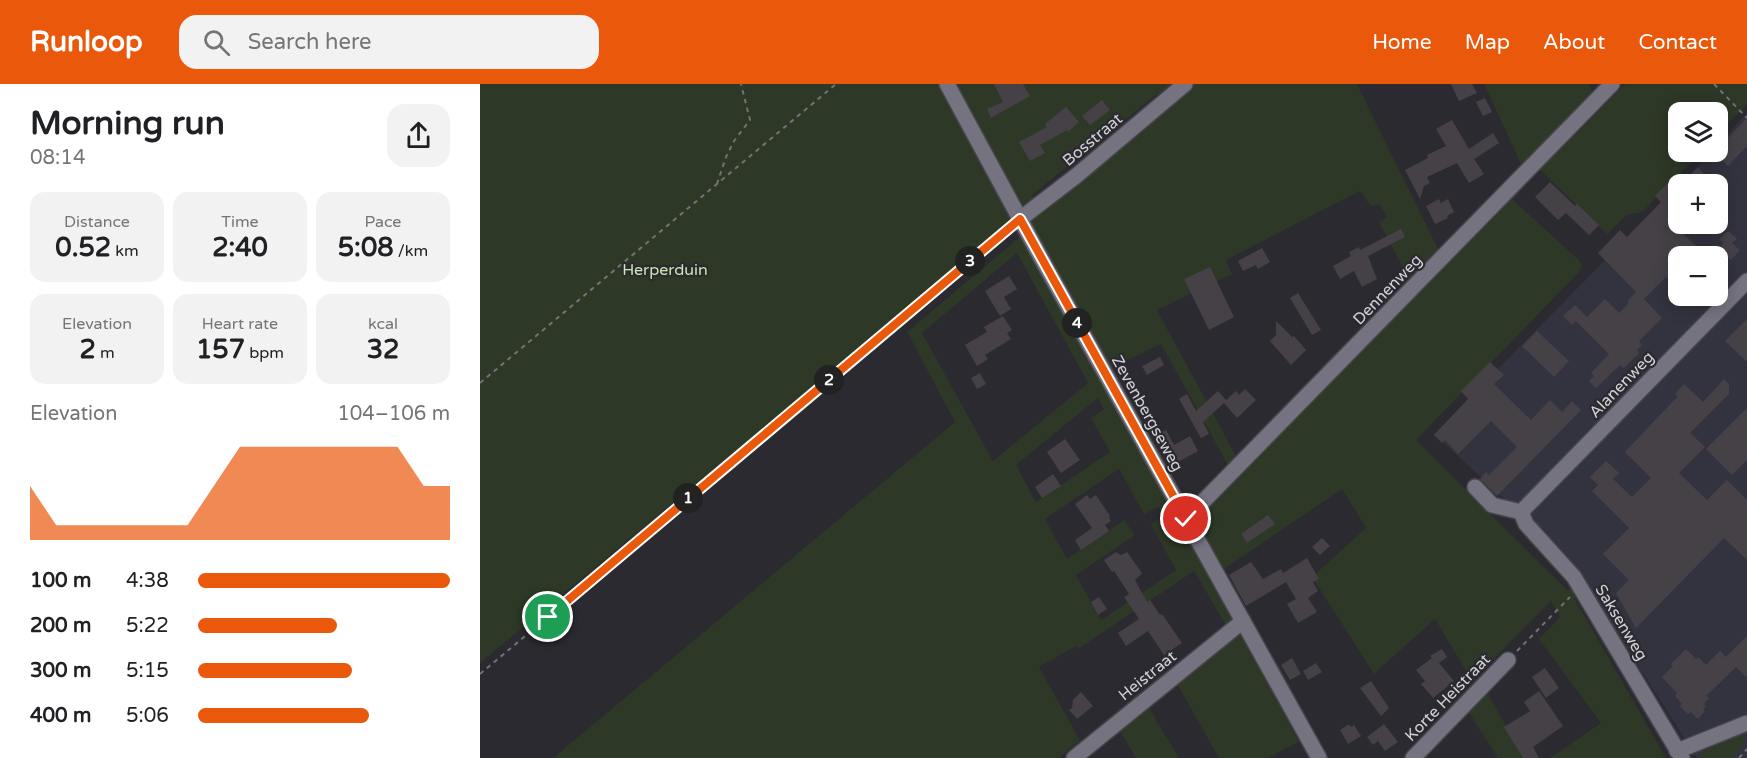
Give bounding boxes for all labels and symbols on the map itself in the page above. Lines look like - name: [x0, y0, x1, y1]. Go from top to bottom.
- street label: Bosstraat: [1059, 109, 1127, 171]
- pin: 3: [955, 246, 985, 276]
- street label: Dennenweg: [1349, 250, 1426, 329]
- park label: Herperduin: [622, 260, 708, 280]
- pin: 4: [1062, 308, 1092, 338]
- street label: Alanenweg: [1585, 347, 1658, 422]
- street label: Zevenbergseweg: [1107, 352, 1187, 475]
- pin: 2: [814, 365, 844, 395]
- pin: 1: [673, 483, 703, 513]
- pin: [1160, 493, 1211, 544]
- street label: Saksenweg: [1591, 581, 1652, 664]
- pin: [522, 591, 573, 642]
- street label: Heistraat: [1115, 646, 1181, 705]
- street label: Korte Heistraat: [1401, 650, 1495, 746]

